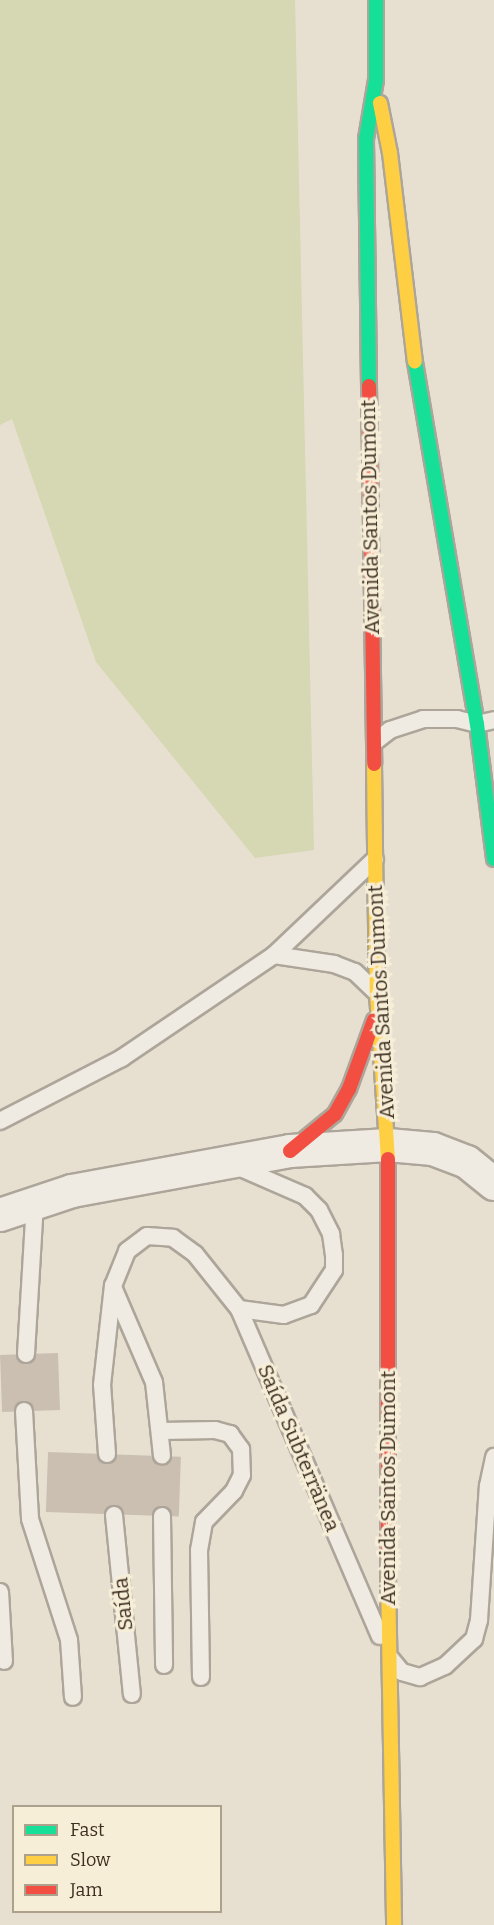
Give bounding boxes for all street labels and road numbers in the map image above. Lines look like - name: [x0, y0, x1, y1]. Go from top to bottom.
- street label: Avenida Santos Dumont: [355, 399, 385, 635]
- street label: Avenida Santos Dumont: [362, 884, 400, 1120]
- street label: Saída Subterränea: [252, 1361, 346, 1535]
- street label: Avenida Santos Dumont: [375, 1371, 401, 1605]
- street label: Saída: [108, 1576, 138, 1632]

